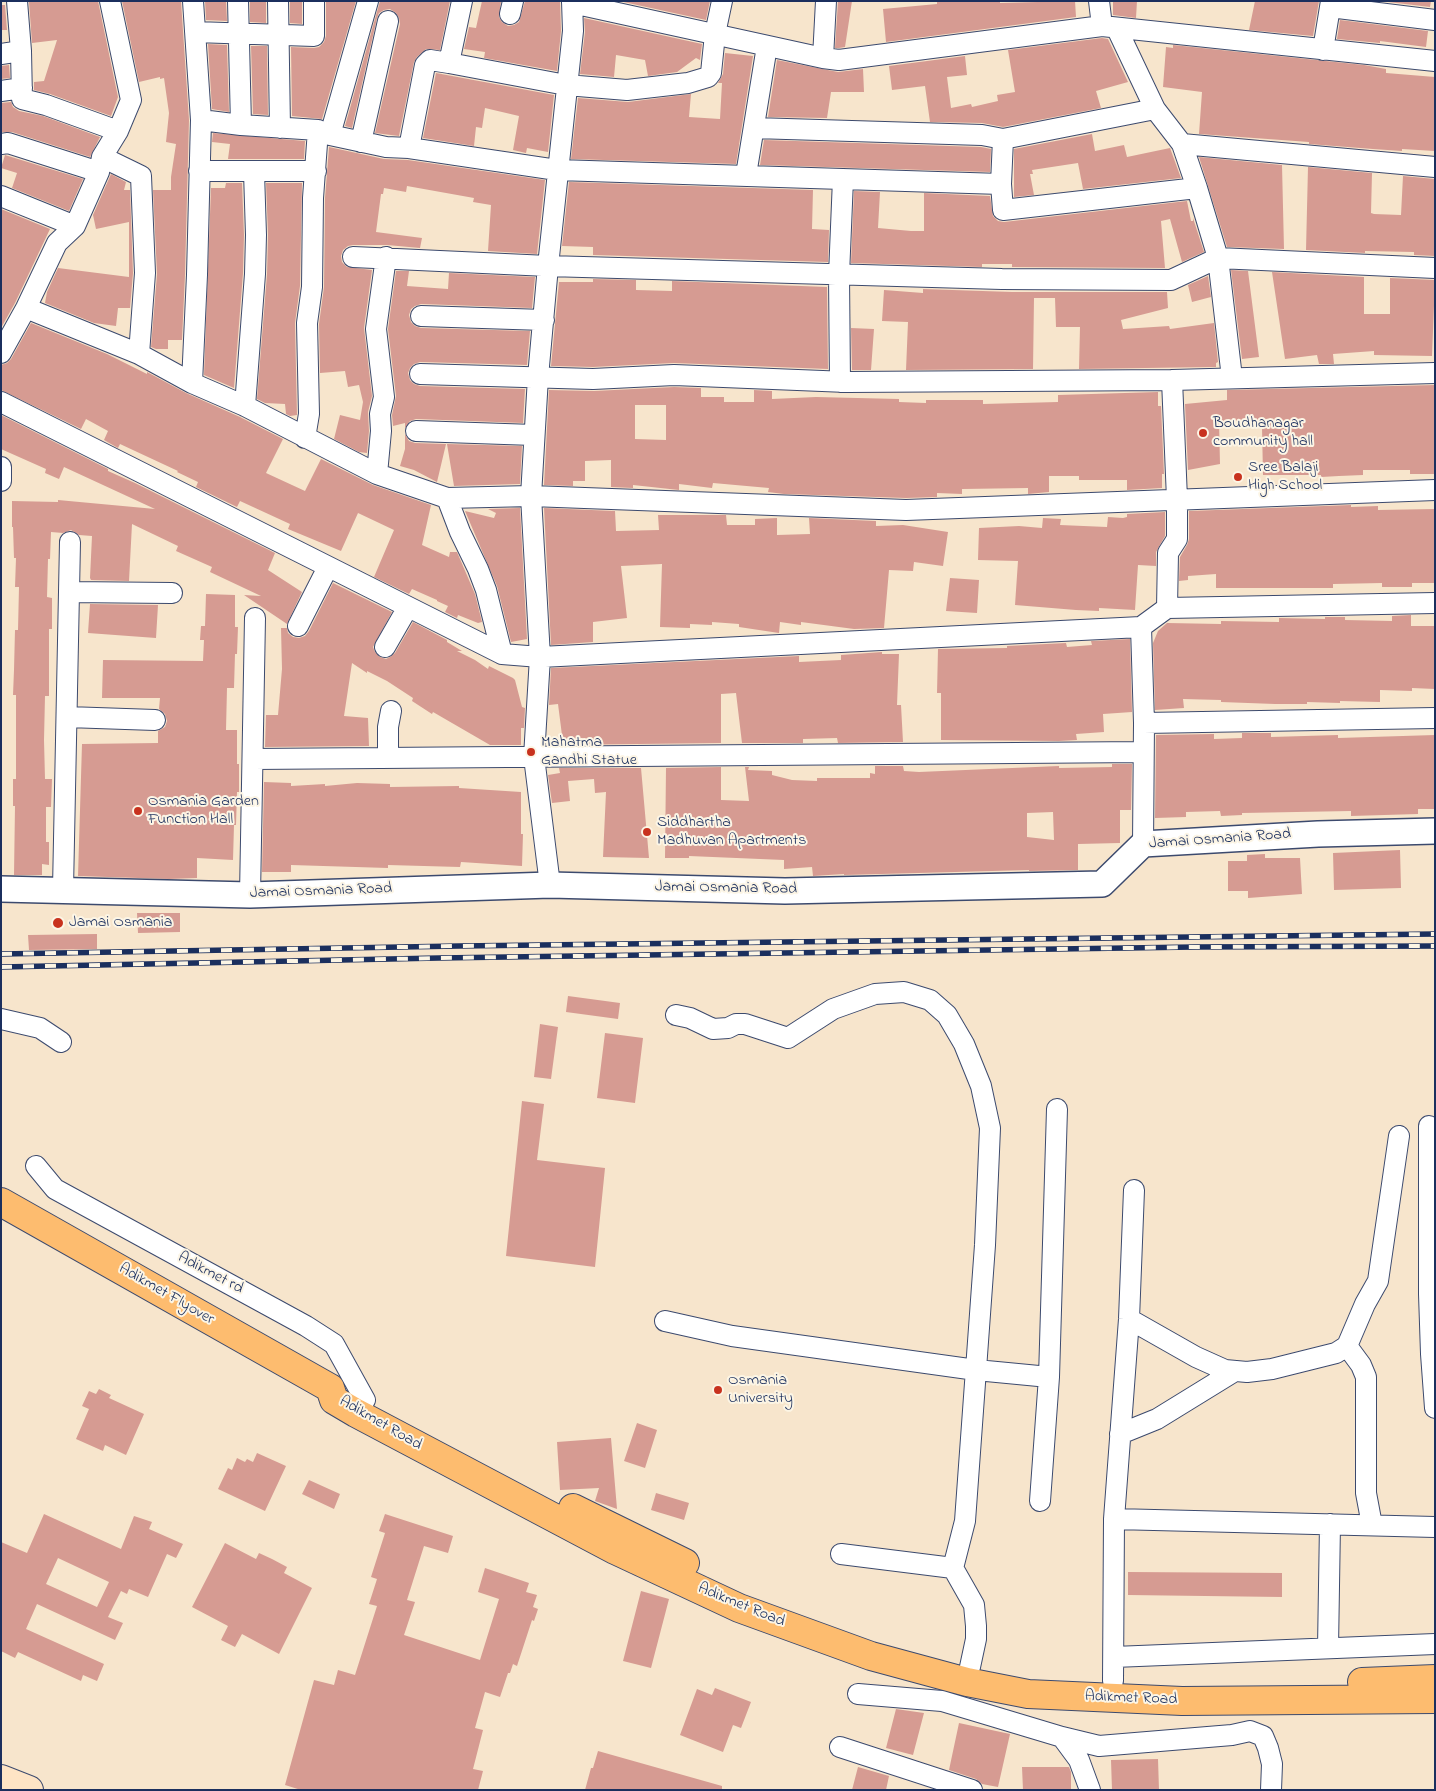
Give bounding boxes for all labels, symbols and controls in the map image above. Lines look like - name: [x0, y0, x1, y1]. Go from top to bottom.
- place label: Boudhanagar community hall: [1213, 414, 1313, 452]
- marker: Boudhanagar community hall: [1197, 427, 1209, 439]
- place label: Sree Balaji High School: [1248, 458, 1322, 496]
- marker: Sree Balaji High School: [1232, 471, 1244, 483]
- place label: Mahatma Gandhi Statue: [541, 733, 637, 771]
- marker: Mahatma Gandhi Statue: [525, 746, 537, 758]
- place label: Osmania Garden Function Hall: [148, 792, 259, 830]
- marker: Osmania Garden Function Hall: [132, 805, 144, 817]
- place label: Siddhartha Madhuvan Apartments: [657, 813, 806, 851]
- street label: Jamai Osmania Road: [1148, 825, 1292, 855]
- marker: Siddhartha Madhuvan Apartments: [641, 826, 653, 838]
- street label: Jamai Osmania Road: [655, 878, 797, 900]
- street label: Jamai Osmania Road: [250, 880, 392, 904]
- place label: Jamai Osmania: [69, 913, 173, 933]
- marker: Jamai Osmania: [51, 916, 65, 930]
- street label: Adikmet rd: [174, 1249, 246, 1299]
- street label: Adikmet Flyover: [115, 1260, 217, 1330]
- place label: Osmania University: [728, 1371, 793, 1409]
- marker: Osmania University: [712, 1384, 724, 1396]
- street label: Adikmet Road: [335, 1393, 425, 1455]
- street label: Adikmet Road: [695, 1580, 787, 1632]
- street label: Adikmet Road: [1084, 1688, 1178, 1710]

